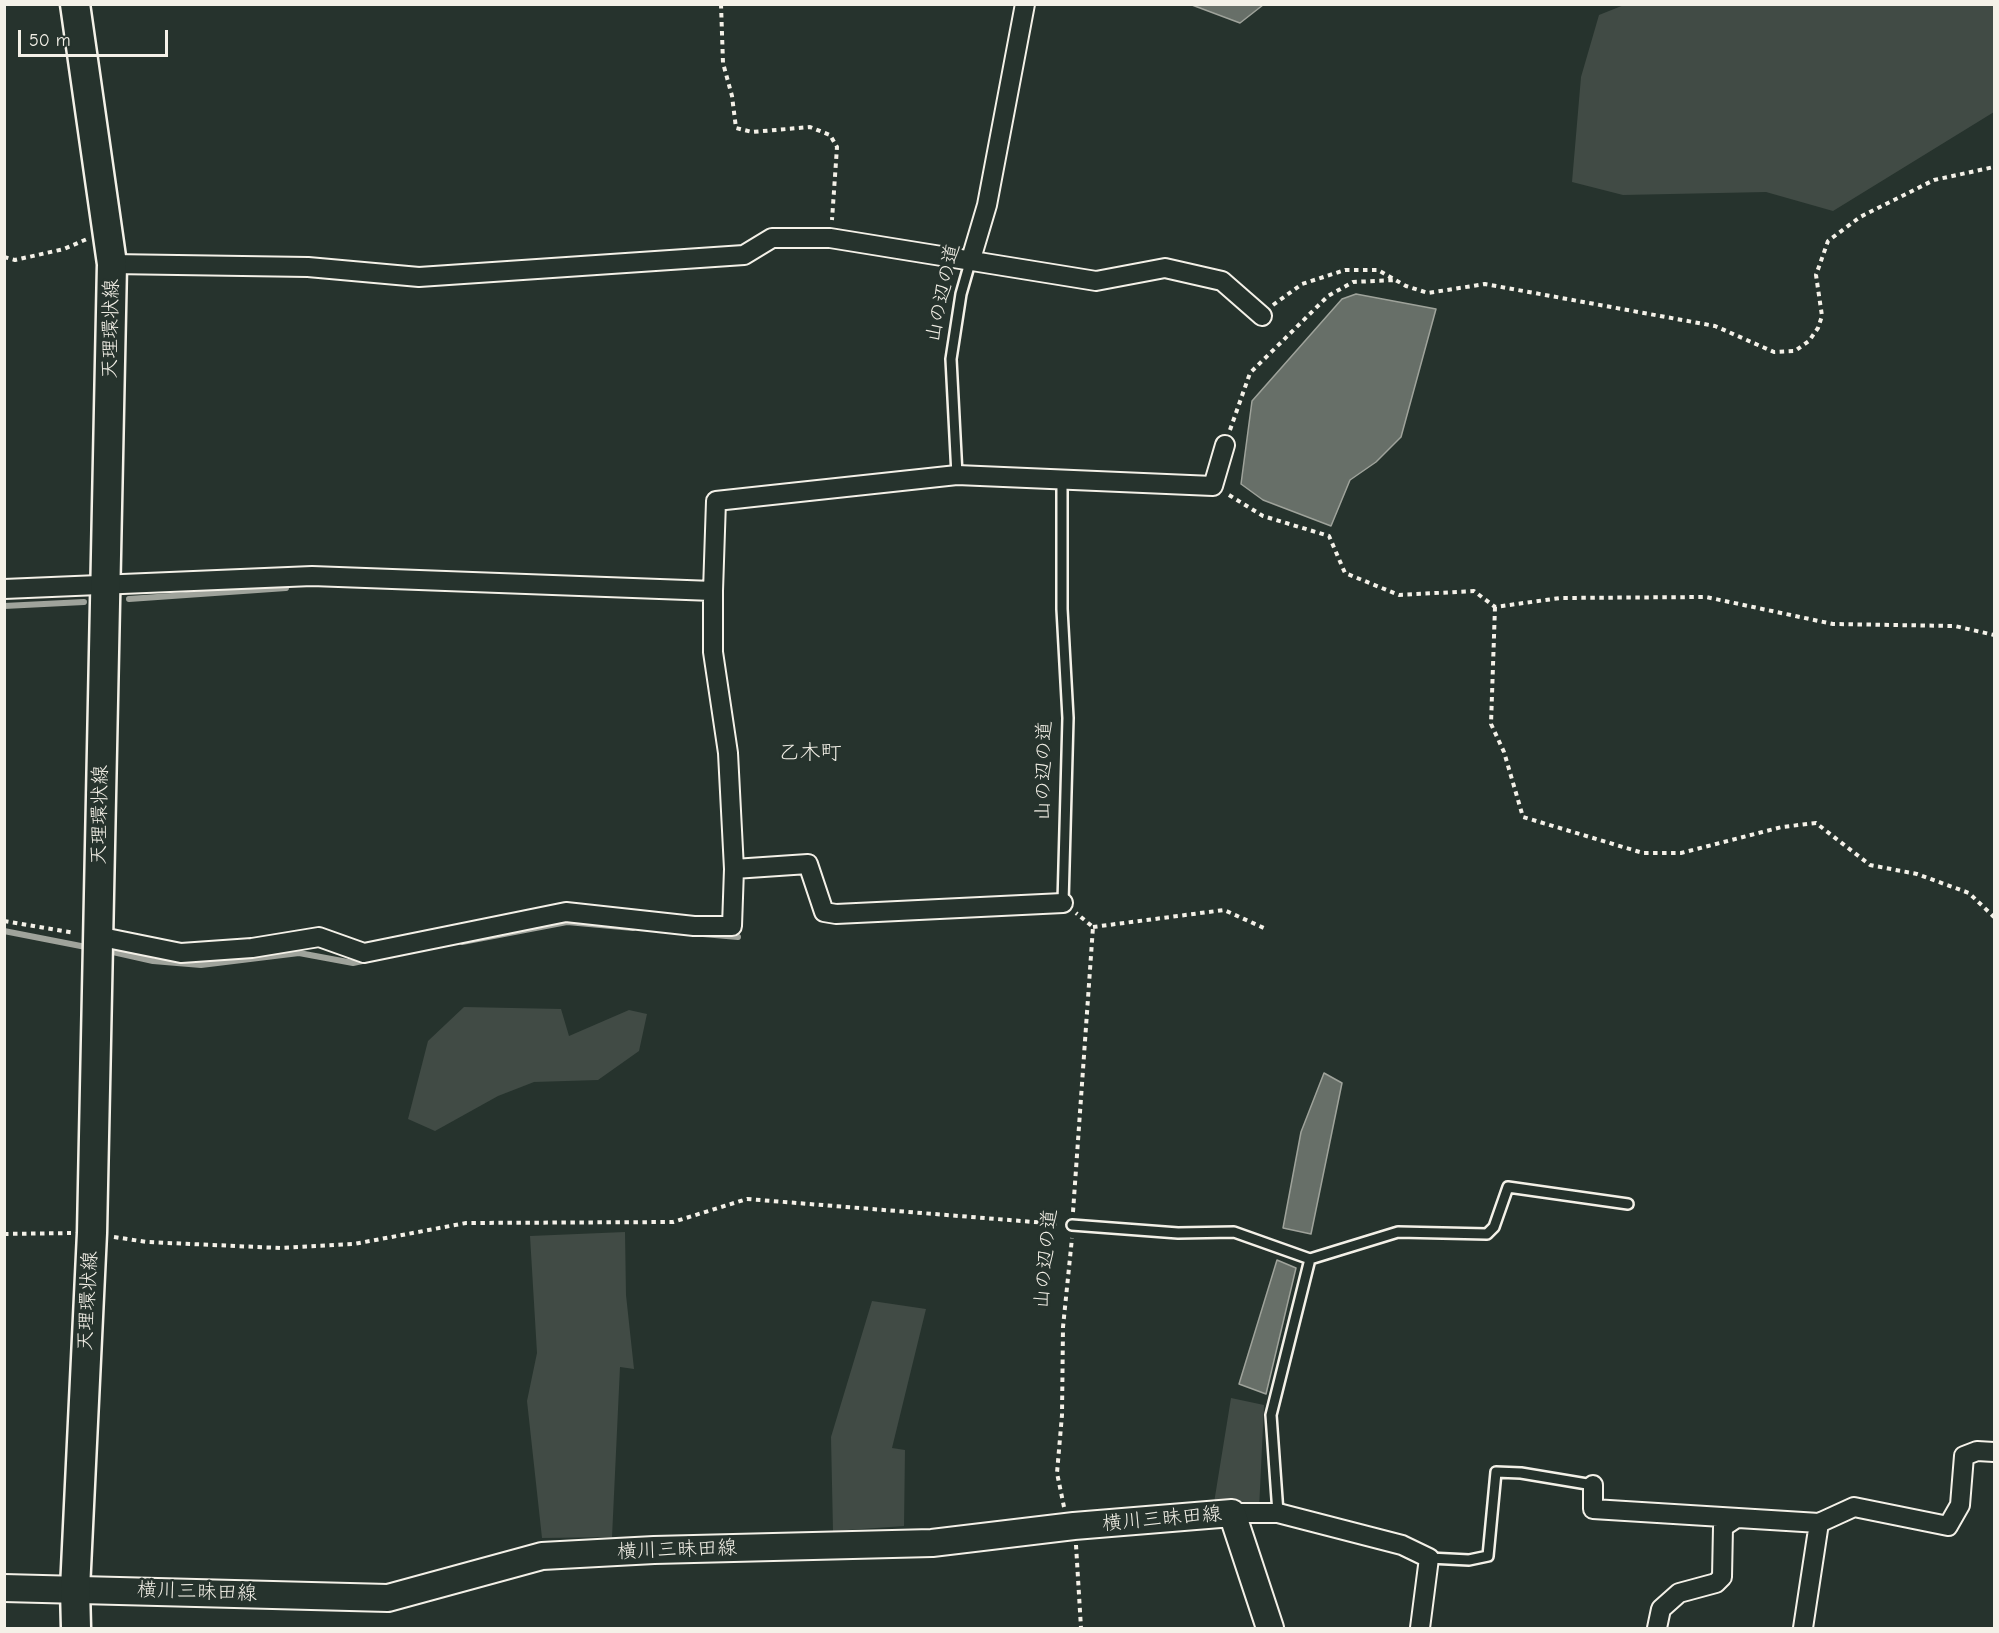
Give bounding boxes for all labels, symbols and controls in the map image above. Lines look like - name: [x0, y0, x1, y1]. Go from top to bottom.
- scale bar: [21, 18, 171, 56]
- text: 50 m: [29, 30, 71, 51]
- street label: 山の辺の道: [921, 242, 965, 344]
- street label: 天理環状線: [98, 279, 124, 379]
- street label: 山の辺の道: [1031, 721, 1057, 821]
- district label: 乙木町: [779, 740, 841, 766]
- street label: 天理環状線: [87, 765, 113, 865]
- street label: 山の辺の道: [1030, 1208, 1062, 1310]
- street label: 天理環状線: [73, 1250, 103, 1352]
- street label: 横川三昧田線: [1101, 1502, 1223, 1536]
- street label: 横川三昧田線: [617, 1536, 737, 1564]
- street label: 横川三昧田線: [137, 1578, 257, 1606]

